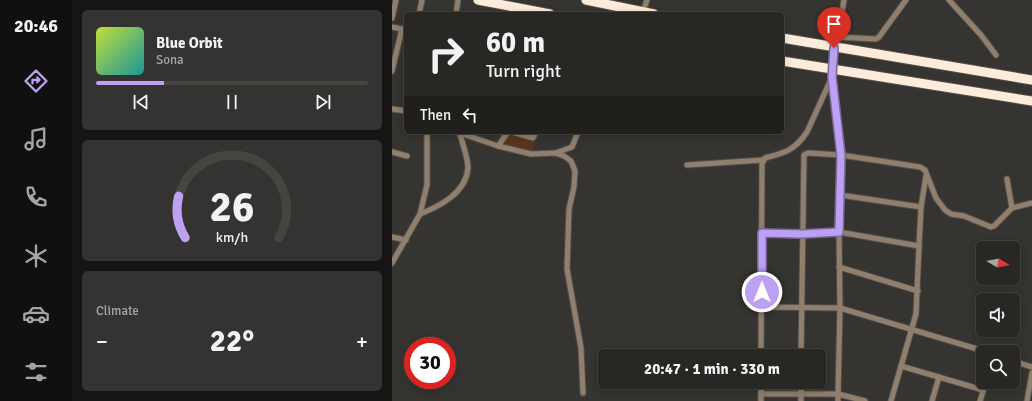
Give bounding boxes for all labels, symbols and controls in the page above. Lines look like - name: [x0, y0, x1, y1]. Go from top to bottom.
- pin: [817, 7.0, 851, 48]
- icon: arrive: [823, 13, 845, 35]
- text: 20:46: [14, 15, 58, 37]
- text: 60 m: [486, 26, 545, 60]
- icon: right: [420, 28, 472, 80]
- text: Blue Orbit: [156, 34, 223, 52]
- text: Sona: [156, 52, 184, 68]
- text: Turn right: [486, 60, 561, 82]
- icon: directions: [22, 67, 50, 95]
- icon: previous: [130, 91, 152, 113]
- icon: pause: [221, 91, 243, 113]
- icon: next: [312, 91, 334, 113]
- icon: left: [459, 104, 481, 126]
- text: Then: [420, 106, 451, 124]
- icon: music: [22, 125, 50, 153]
- text: 26: [210, 182, 254, 233]
- icon: phone: [22, 183, 50, 211]
- text: km/h: [216, 229, 248, 246]
- north arrow: [976, 241, 1020, 285]
- map controls: [976, 241, 1020, 389]
- icon: climate: [22, 242, 50, 270]
- position arrow: [741, 271, 783, 313]
- button: sound: [976, 293, 1020, 337]
- icon: car: [22, 300, 50, 328]
- text: Climate: [96, 303, 139, 319]
- text: 22°: [210, 323, 254, 360]
- text: −: [96, 328, 108, 355]
- text: +: [356, 328, 368, 355]
- speed limit sign: 30: [404, 337, 456, 389]
- button: search: [976, 345, 1020, 389]
- icon: filters: [22, 358, 50, 386]
- text: 20:47 · 1 min · 330 m: [644, 360, 780, 378]

